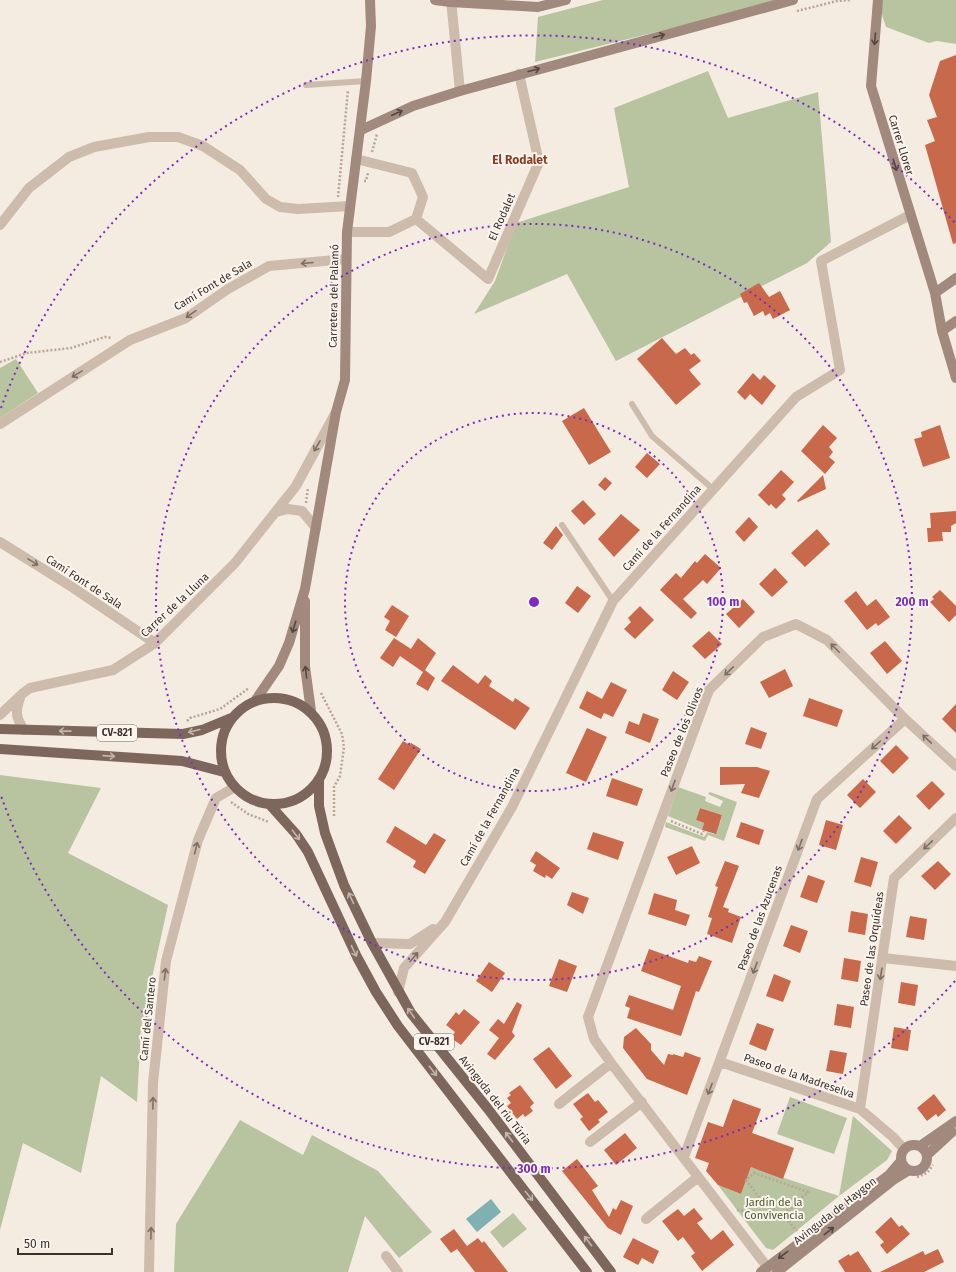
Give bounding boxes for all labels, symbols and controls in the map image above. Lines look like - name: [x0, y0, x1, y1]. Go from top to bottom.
- one-way arrow: [653, 32, 666, 39]
- one-way arrow: [871, 32, 878, 45]
- one-way arrow: [527, 65, 540, 73]
- one-way arrow: [390, 109, 402, 116]
- street label: Carrer Llorer: [886, 113, 917, 177]
- district label: El Rodalet: [492, 153, 548, 167]
- one-way arrow: [892, 158, 899, 171]
- street label: El Rodalet: [486, 191, 518, 243]
- street label: Carretera del Palamó: [327, 244, 341, 348]
- street label: Camí Font de Sala: [172, 257, 254, 313]
- one-way arrow: [301, 259, 314, 266]
- one-way arrow: [186, 310, 197, 318]
- one-way arrow: [71, 370, 82, 378]
- one-way arrow: [312, 440, 320, 452]
- street label: Camí de la Fernandina: [620, 482, 704, 574]
- street label: Camí Font de Sala: [43, 552, 125, 612]
- one-way arrow: [27, 559, 39, 567]
- street label: Carrer de la Lluna: [138, 570, 212, 640]
- centre of rings: [527, 595, 541, 609]
- text: 100 m: [707, 595, 739, 609]
- text: 200 m: [895, 595, 929, 609]
- one-way arrow: [290, 620, 297, 633]
- one-way arrow: [830, 643, 840, 653]
- one-way arrow: [302, 666, 310, 679]
- one-way arrow: [724, 666, 734, 676]
- street label: Paseo de los Olivos: [658, 685, 706, 779]
- road number: CV-821: [97, 725, 137, 741]
- one-way arrow: [59, 727, 72, 735]
- one-way arrow: [188, 728, 201, 736]
- one-way arrow: [922, 735, 933, 744]
- one-way arrow: [872, 740, 882, 749]
- one-way arrow: [102, 753, 115, 760]
- street label: Camí de la Fernandina: [457, 765, 523, 869]
- one-way arrow: [669, 780, 677, 792]
- one-way arrow: [291, 829, 300, 840]
- one-way arrow: [795, 839, 803, 851]
- one-way arrow: [923, 840, 933, 850]
- one-way arrow: [192, 841, 200, 854]
- street label: Paseo de las Azucenas: [735, 864, 785, 972]
- street label: Paseo de las Orquídeas: [858, 891, 886, 1007]
- one-way arrow: [347, 893, 354, 905]
- one-way arrow: [351, 944, 358, 956]
- one-way arrow: [409, 952, 418, 962]
- one-way arrow: [750, 961, 758, 973]
- one-way arrow: [877, 967, 885, 980]
- one-way arrow: [161, 968, 169, 981]
- street label: Camí del Santero: [137, 976, 159, 1062]
- one-way arrow: [407, 1008, 415, 1019]
- road number: CV-821: [414, 1034, 454, 1050]
- street label: Paseo de la Madreselva: [742, 1051, 856, 1101]
- street label: Avinguda del riu Túria: [456, 1053, 534, 1147]
- one-way arrow: [429, 1065, 437, 1076]
- one-way arrow: [705, 1083, 713, 1095]
- one-way arrow: [149, 1097, 157, 1110]
- one-way arrow: [505, 1132, 514, 1143]
- text: 300 m: [516, 1162, 551, 1176]
- street label: Avinguda de Haygon: [791, 1175, 879, 1247]
- one-way arrow: [525, 1191, 533, 1202]
- park label: Jardín de la Convivencia: [744, 1196, 804, 1222]
- one-way arrow: [824, 1226, 835, 1235]
- one-way arrow: [147, 1227, 155, 1240]
- scale bar: [18, 1230, 112, 1256]
- one-way arrow: [583, 1235, 592, 1246]
- text: 50 m: [24, 1237, 50, 1251]
- one-way arrow: [778, 1251, 789, 1259]

